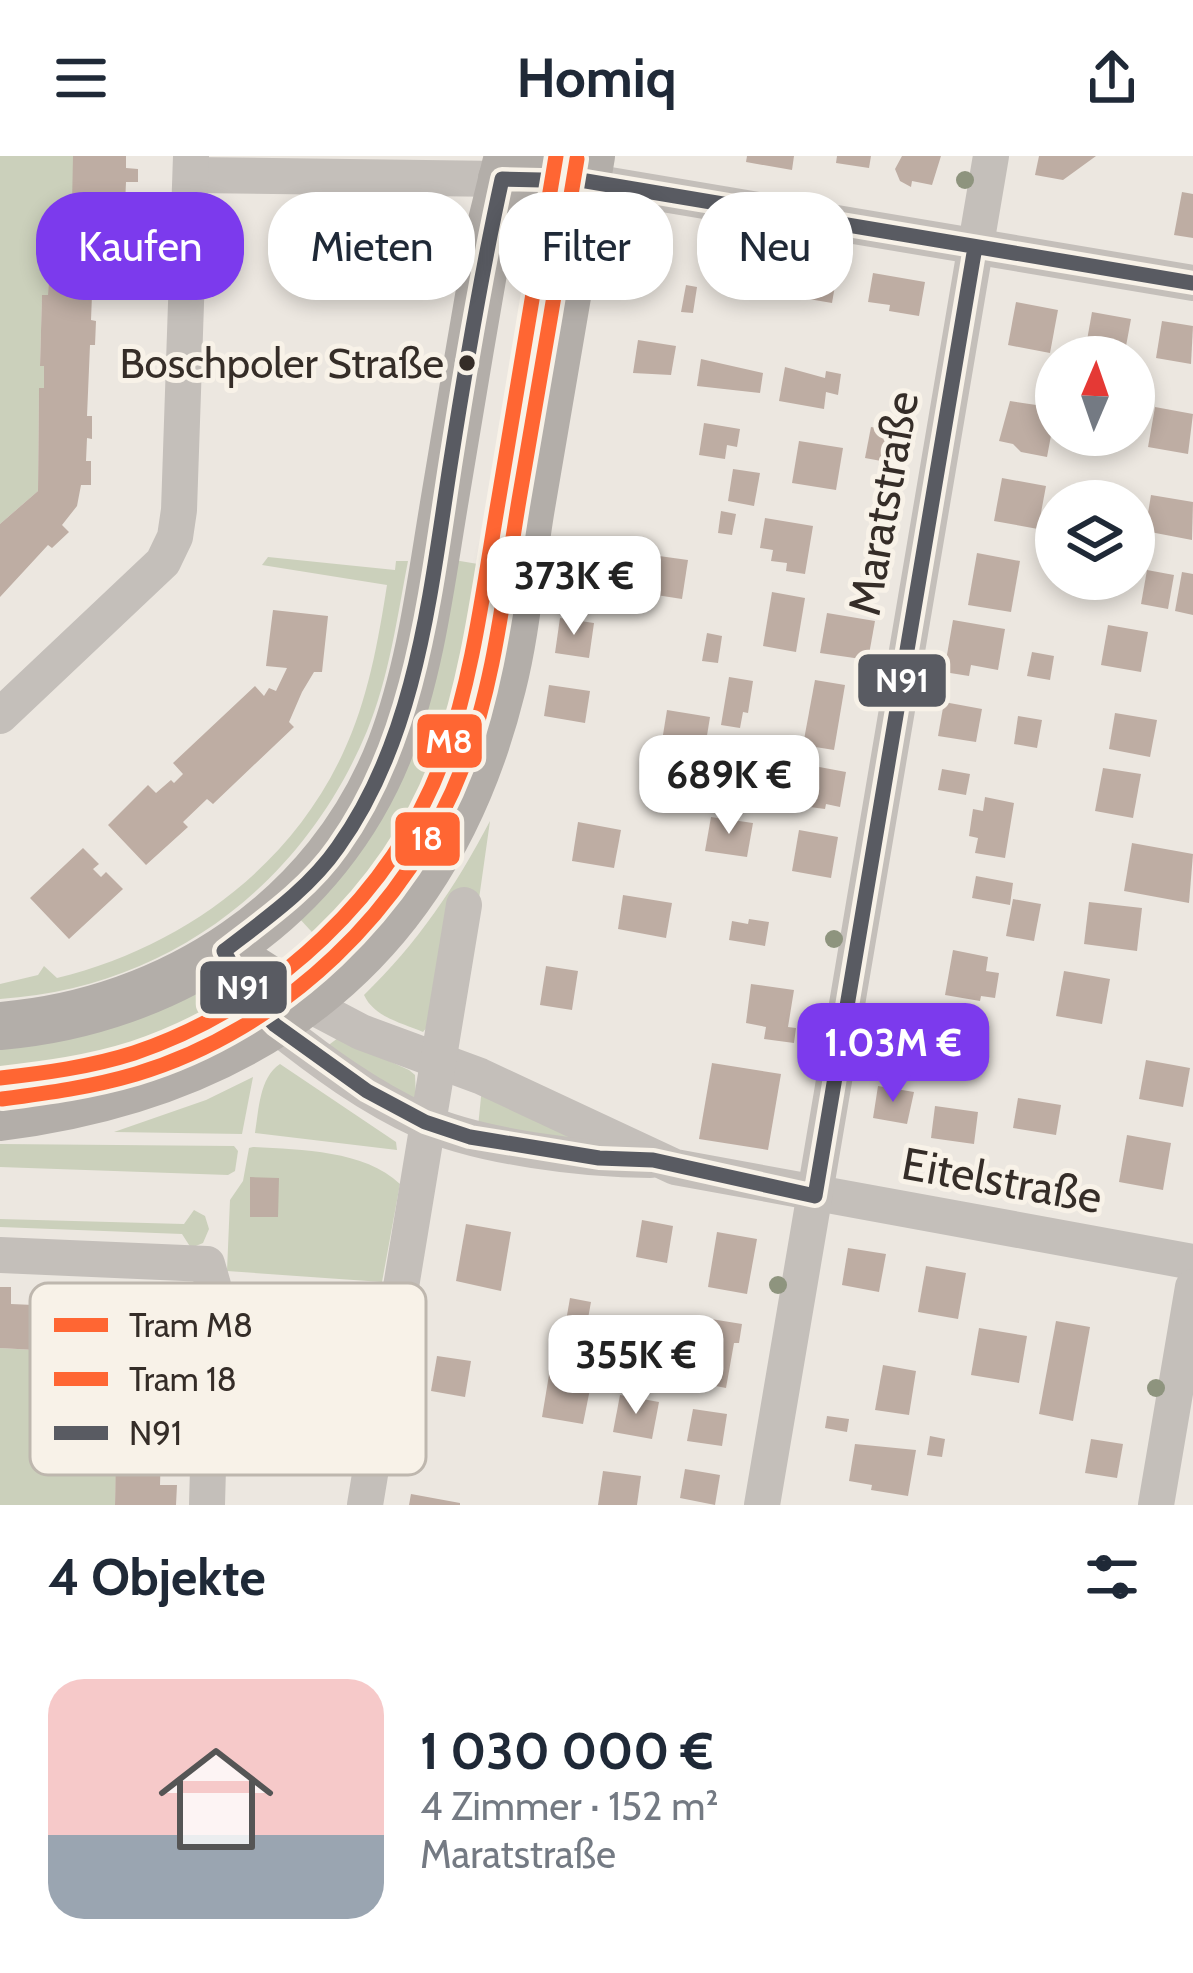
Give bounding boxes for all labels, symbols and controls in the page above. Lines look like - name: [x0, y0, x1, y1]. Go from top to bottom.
- icon: menu: [48, 45, 114, 111]
- text: Homiq: [516, 45, 677, 111]
- icon: share: [1079, 45, 1145, 111]
- chip: Kaufen: [36, 192, 244, 300]
- chip: Mieten: [268, 192, 475, 300]
- chip: Filter: [499, 192, 673, 300]
- chip: Neu: [697, 192, 853, 300]
- north arrow: [1035, 336, 1155, 456]
- map controls: [1035, 336, 1155, 600]
- place label: Boschpoler Straße: [119, 337, 444, 389]
- marker: Boschpoler Straße: [456, 352, 478, 374]
- street label: Maratstraße: [837, 387, 929, 619]
- button: layers: [1035, 480, 1155, 600]
- pin: 373K €: [476, 536, 672, 638]
- text: 373K €: [514, 551, 634, 599]
- line badge: N91: [856, 652, 948, 709]
- text: N91: [875, 660, 929, 700]
- line badge: M8: [415, 712, 484, 770]
- text: M8: [425, 721, 473, 761]
- pin: 689K €: [631, 735, 827, 837]
- text: 689K €: [666, 750, 792, 798]
- line badge: 18: [393, 810, 462, 868]
- text: 18: [411, 818, 443, 858]
- line badge: N91: [198, 959, 289, 1016]
- text: N91: [216, 967, 270, 1007]
- pin: 1.03M €: [782, 1003, 1004, 1105]
- text: 1.03M €: [824, 1018, 962, 1066]
- street label: Eitelstraße: [898, 1136, 1106, 1224]
- legend: [30, 1283, 426, 1475]
- text: Tram M8: [129, 1305, 253, 1345]
- pin: 355K €: [538, 1315, 734, 1417]
- text: 355K €: [575, 1330, 697, 1378]
- text: Tram 18: [129, 1359, 237, 1399]
- text: N91: [129, 1413, 182, 1453]
- icon: filters: [1079, 1544, 1145, 1610]
- text: 4 Objekte: [48, 1546, 266, 1608]
- text: 1 030 000 €: [420, 1720, 713, 1782]
- icon: home: [144, 1727, 288, 1871]
- text: 4 Zimmer · 152 m²: [420, 1782, 718, 1830]
- text: Maratstraße: [420, 1830, 616, 1878]

